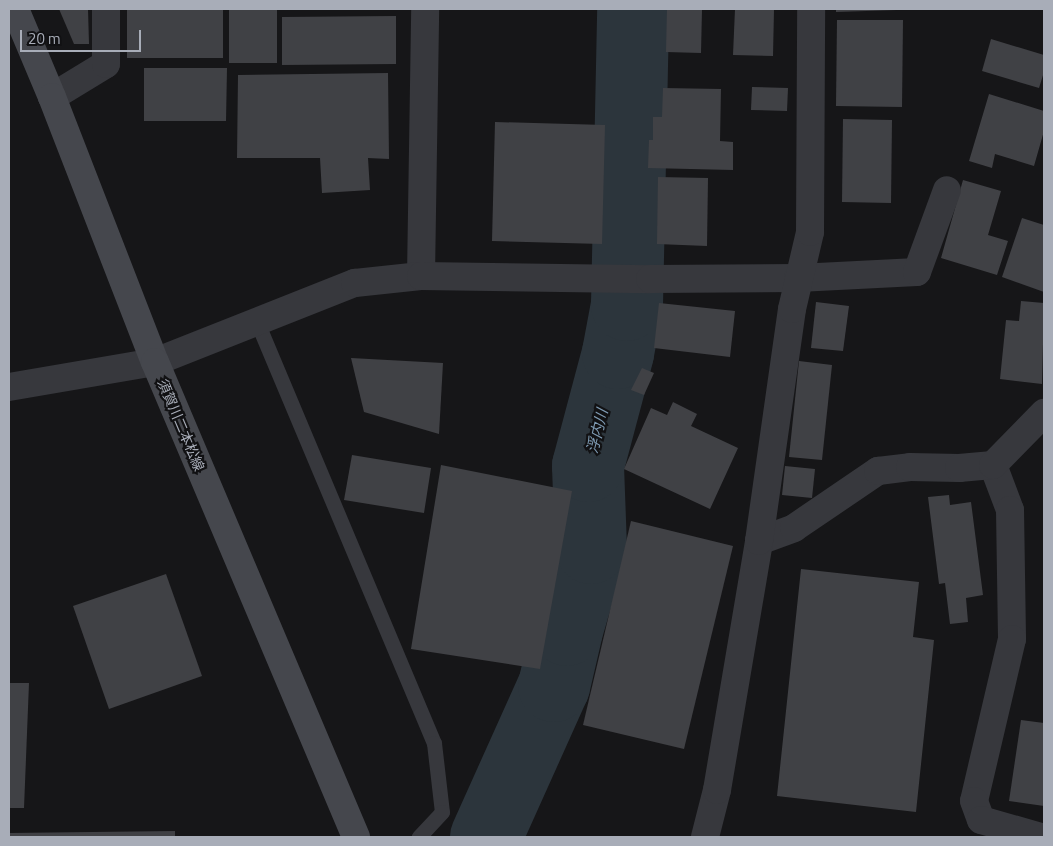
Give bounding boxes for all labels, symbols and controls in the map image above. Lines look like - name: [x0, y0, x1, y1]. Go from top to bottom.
- scale bar: [22, 20, 144, 52]
- text: 20 m: [28, 27, 61, 50]
- street label: 須賀川二本松線: [154, 377, 208, 473]
- water label: 浮内川: [583, 407, 611, 455]

